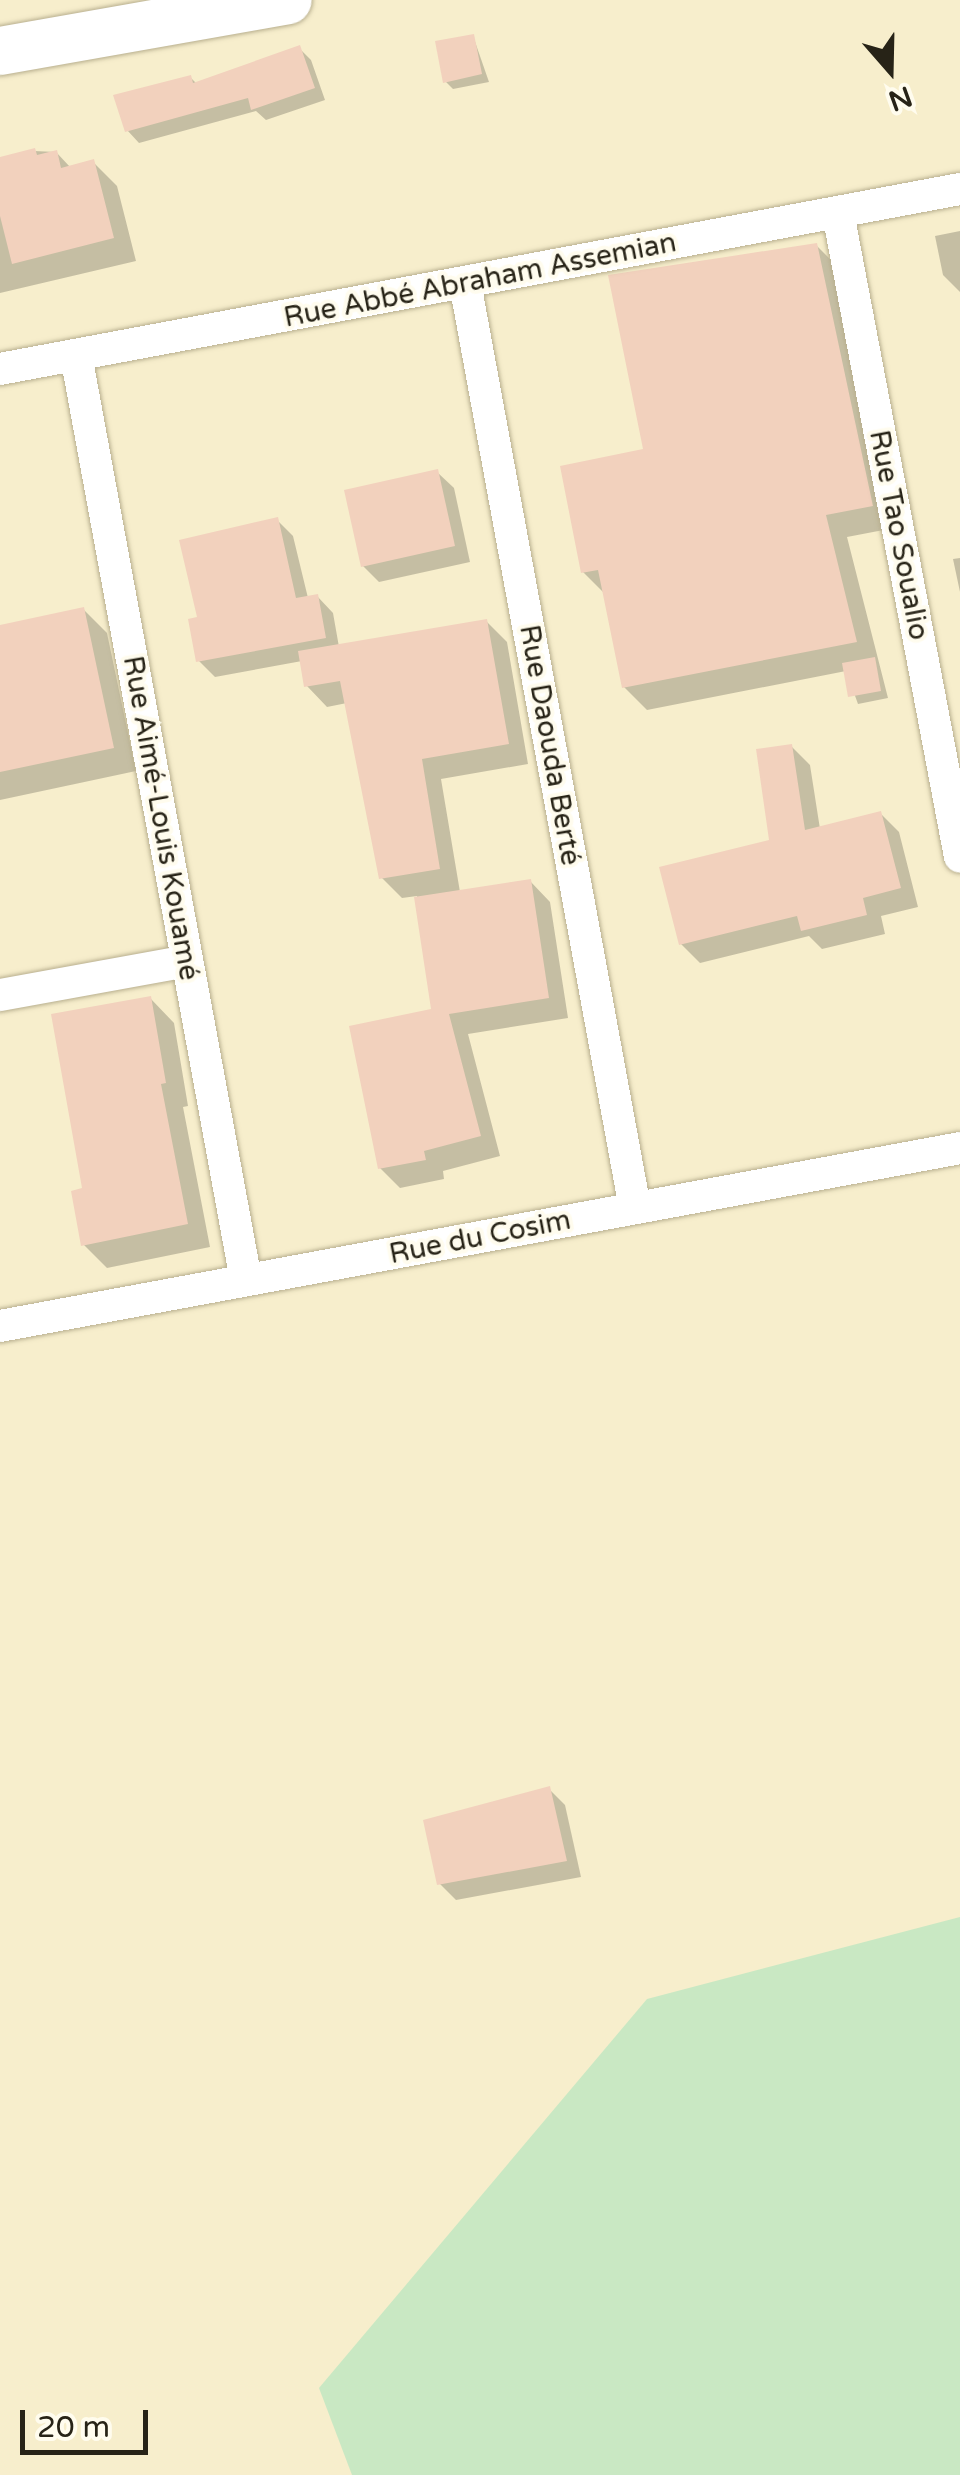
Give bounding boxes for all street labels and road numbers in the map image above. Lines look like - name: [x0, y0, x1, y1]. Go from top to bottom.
- street label: Rue Abbé Abraham Assemian: [281, 225, 679, 335]
- street label: Rue Tao Soualio: [862, 427, 936, 643]
- street label: Rue Daouda Berté: [512, 622, 588, 868]
- street label: Rue Aimé-Louis Kouamé: [116, 653, 206, 983]
- street label: Rue du Cosim: [386, 1203, 574, 1271]

